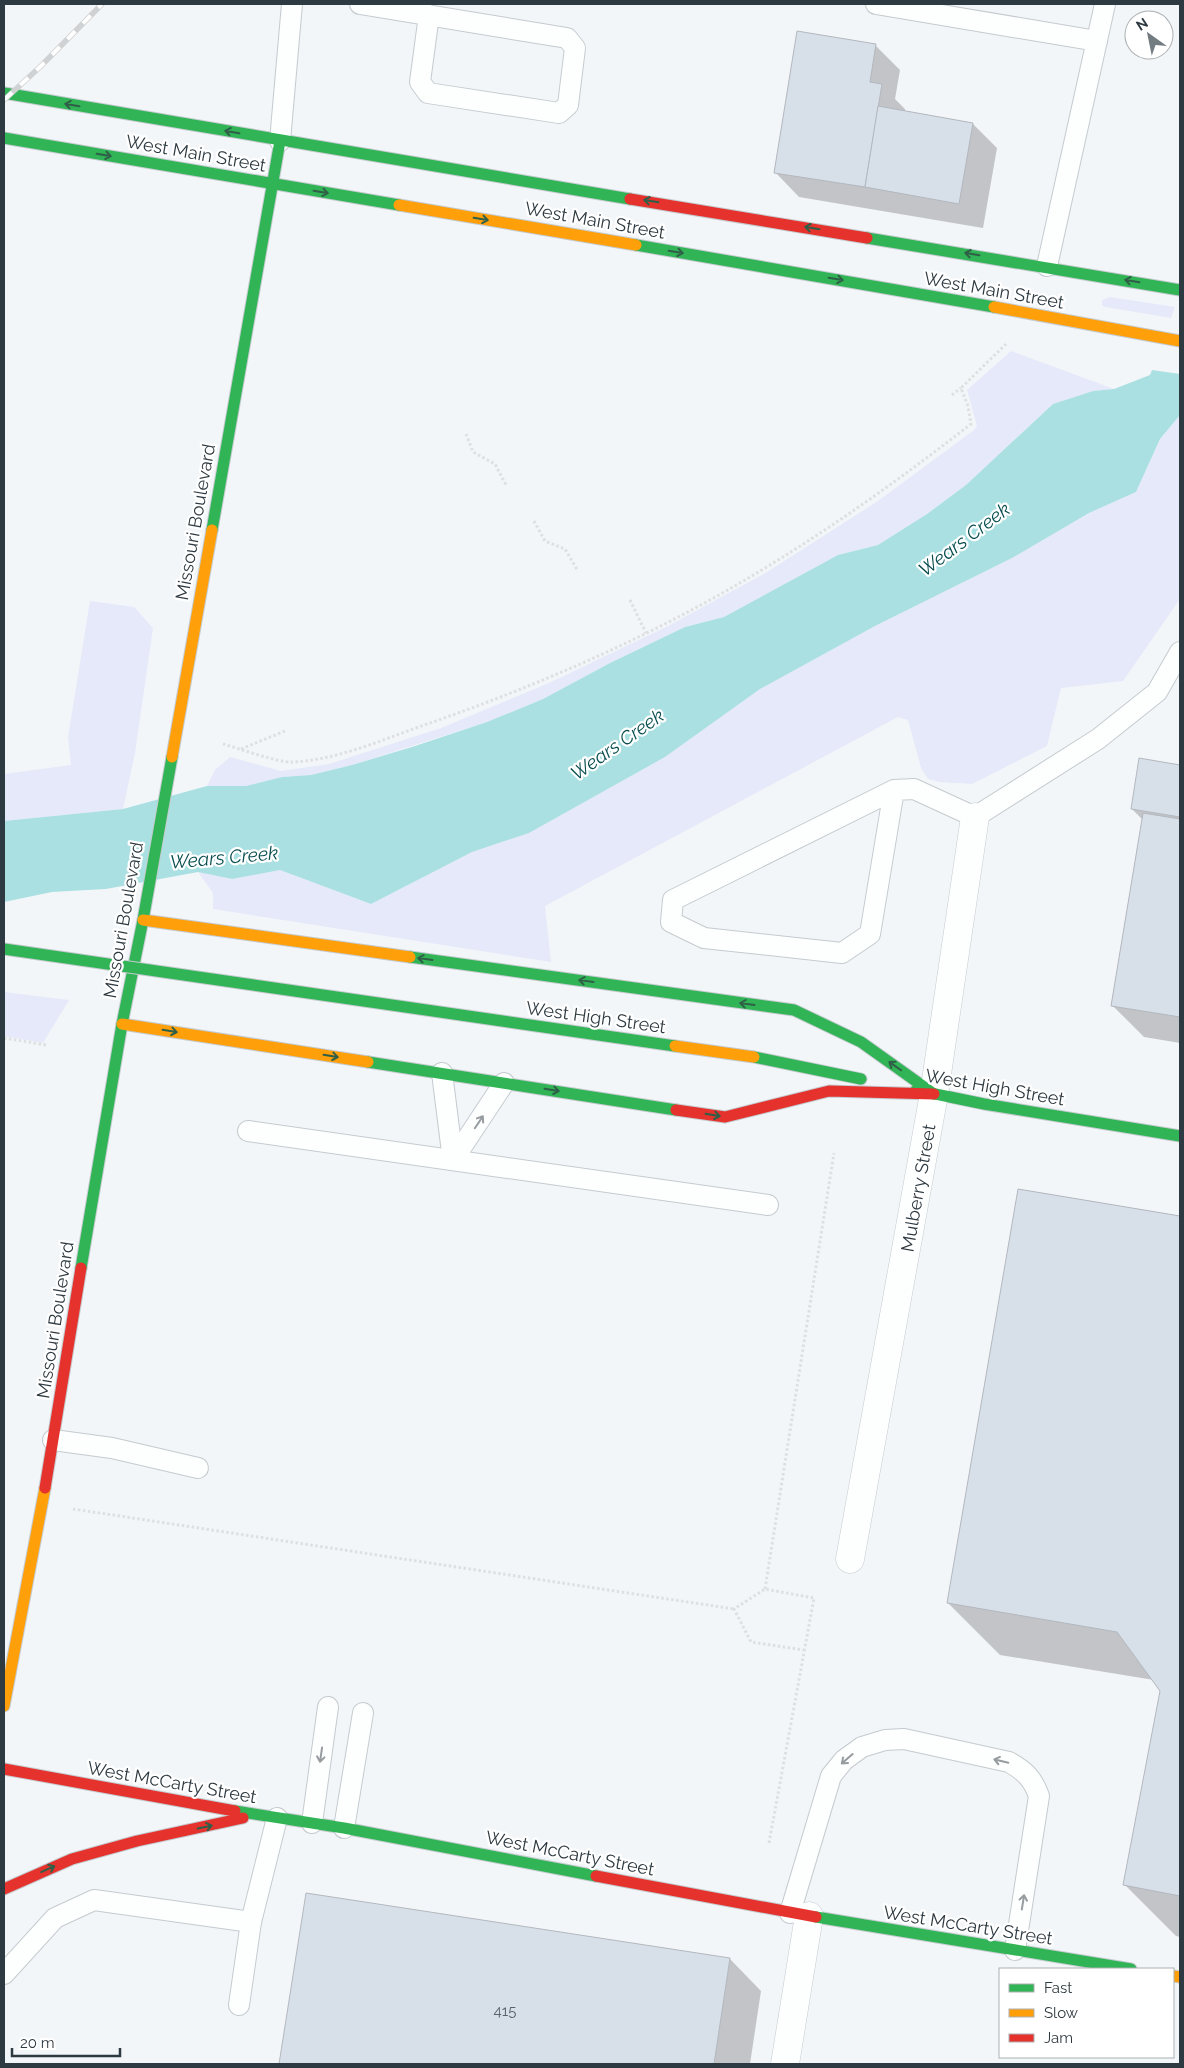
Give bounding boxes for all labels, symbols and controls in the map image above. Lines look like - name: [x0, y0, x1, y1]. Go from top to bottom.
- north arrow: [1124, 10, 1174, 60]
- text: N: [1133, 14, 1151, 34]
- one-way arrow: [65, 99, 81, 109]
- one-way arrow: [225, 127, 241, 137]
- street label: West Main Street: [124, 130, 268, 176]
- one-way arrow: [95, 151, 111, 161]
- one-way arrow: [313, 188, 329, 198]
- one-way arrow: [644, 196, 660, 206]
- street label: West Main Street: [523, 197, 667, 243]
- one-way arrow: [473, 214, 489, 224]
- one-way arrow: [804, 222, 820, 232]
- one-way arrow: [668, 247, 684, 257]
- one-way arrow: [964, 249, 980, 259]
- street label: West Main Street: [922, 267, 1066, 313]
- one-way arrow: [828, 275, 844, 285]
- one-way arrow: [1125, 276, 1141, 286]
- street label: Missouri Boulevard: [171, 442, 219, 602]
- water label: Wears Creek: [914, 498, 1014, 580]
- water label: Wears Creek: [566, 704, 668, 784]
- street label: Missouri Boulevard: [99, 840, 147, 1000]
- water label: Wears Creek: [169, 841, 279, 873]
- one-way arrow: [418, 954, 434, 964]
- one-way arrow: [579, 976, 595, 986]
- street label: West High Street: [525, 997, 667, 1037]
- one-way arrow: [740, 999, 756, 1009]
- one-way arrow: [162, 1027, 178, 1037]
- one-way arrow: [322, 1052, 338, 1062]
- one-way arrow: [888, 1061, 902, 1071]
- street label: West High Street: [924, 1064, 1066, 1110]
- one-way arrow: [544, 1086, 560, 1096]
- one-way arrow: [704, 1110, 720, 1120]
- one-way arrow: [474, 1115, 484, 1129]
- street label: Mulberry Street: [896, 1122, 940, 1254]
- street label: Missouri Boulevard: [32, 1240, 78, 1400]
- one-way arrow: [316, 1747, 326, 1763]
- one-way arrow: [840, 1754, 853, 1765]
- one-way arrow: [994, 1756, 1010, 1765]
- street label: West McCarty Street: [86, 1757, 258, 1807]
- one-way arrow: [196, 1821, 212, 1831]
- street label: West McCarty Street: [484, 1826, 656, 1880]
- one-way arrow: [40, 1864, 55, 1874]
- one-way arrow: [1018, 1894, 1028, 1910]
- street label: West McCarty Street: [882, 1901, 1054, 1949]
- legend: [999, 1968, 1174, 2058]
- text: Fast: [1044, 1979, 1072, 1997]
- house number: 415: [494, 2002, 516, 2020]
- text: Slow: [1044, 2004, 1078, 2022]
- scale bar: [12, 2026, 120, 2058]
- text: Jam: [1044, 2029, 1073, 2047]
- text: 20 m: [20, 2034, 55, 2052]

